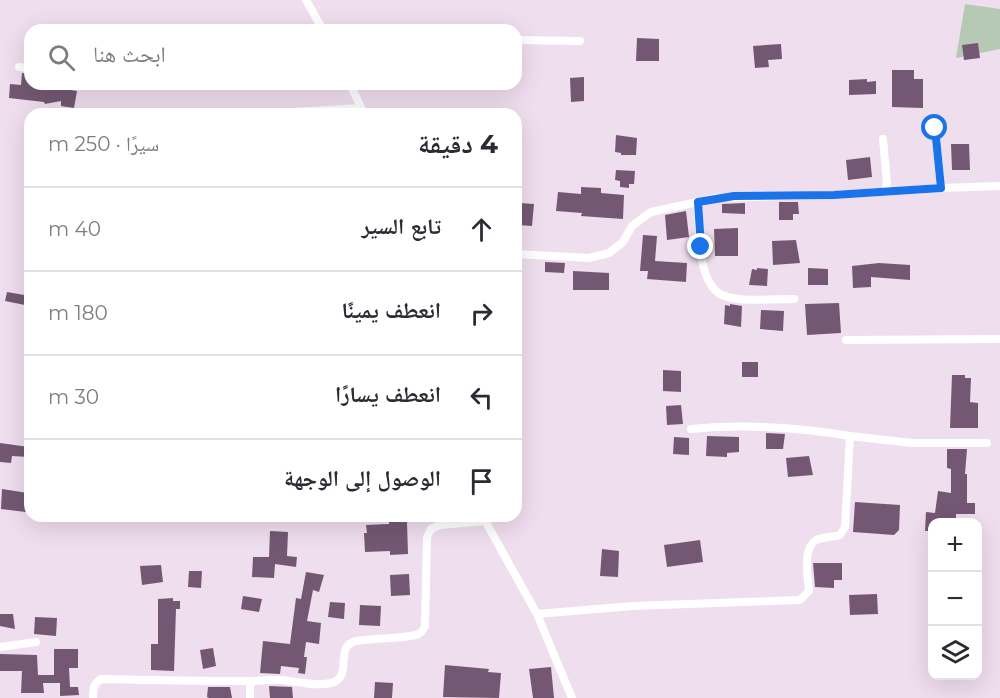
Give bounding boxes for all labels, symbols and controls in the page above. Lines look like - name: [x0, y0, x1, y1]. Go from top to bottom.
- search box: [24, 24, 522, 90]
- icon: search: [45, 41, 78, 74]
- text: ابحث هنا: [93, 41, 166, 68]
- route start: [921, 114, 947, 140]
- text: 4 دقيقة: [418, 128, 498, 160]
- text: سيرًا · 250 m: [48, 132, 159, 156]
- text: تابع السير: [361, 213, 441, 240]
- icon: ahead: [465, 213, 498, 246]
- text: 40 m: [48, 217, 101, 241]
- route end: [687, 233, 713, 259]
- text: انعطف يمينًا: [341, 297, 441, 324]
- icon: right: [465, 297, 498, 330]
- text: 180 m: [48, 301, 108, 325]
- text: انعطف يسارًا: [335, 381, 441, 408]
- icon: left: [465, 381, 498, 414]
- text: 30 m: [48, 385, 99, 409]
- text: الوصول إلى الوجهة: [284, 465, 441, 492]
- icon: arrive: [465, 465, 498, 498]
- map controls: [928, 518, 982, 680]
- button: +: [928, 518, 982, 572]
- button: −: [928, 572, 982, 626]
- button: layers: [928, 626, 982, 680]

